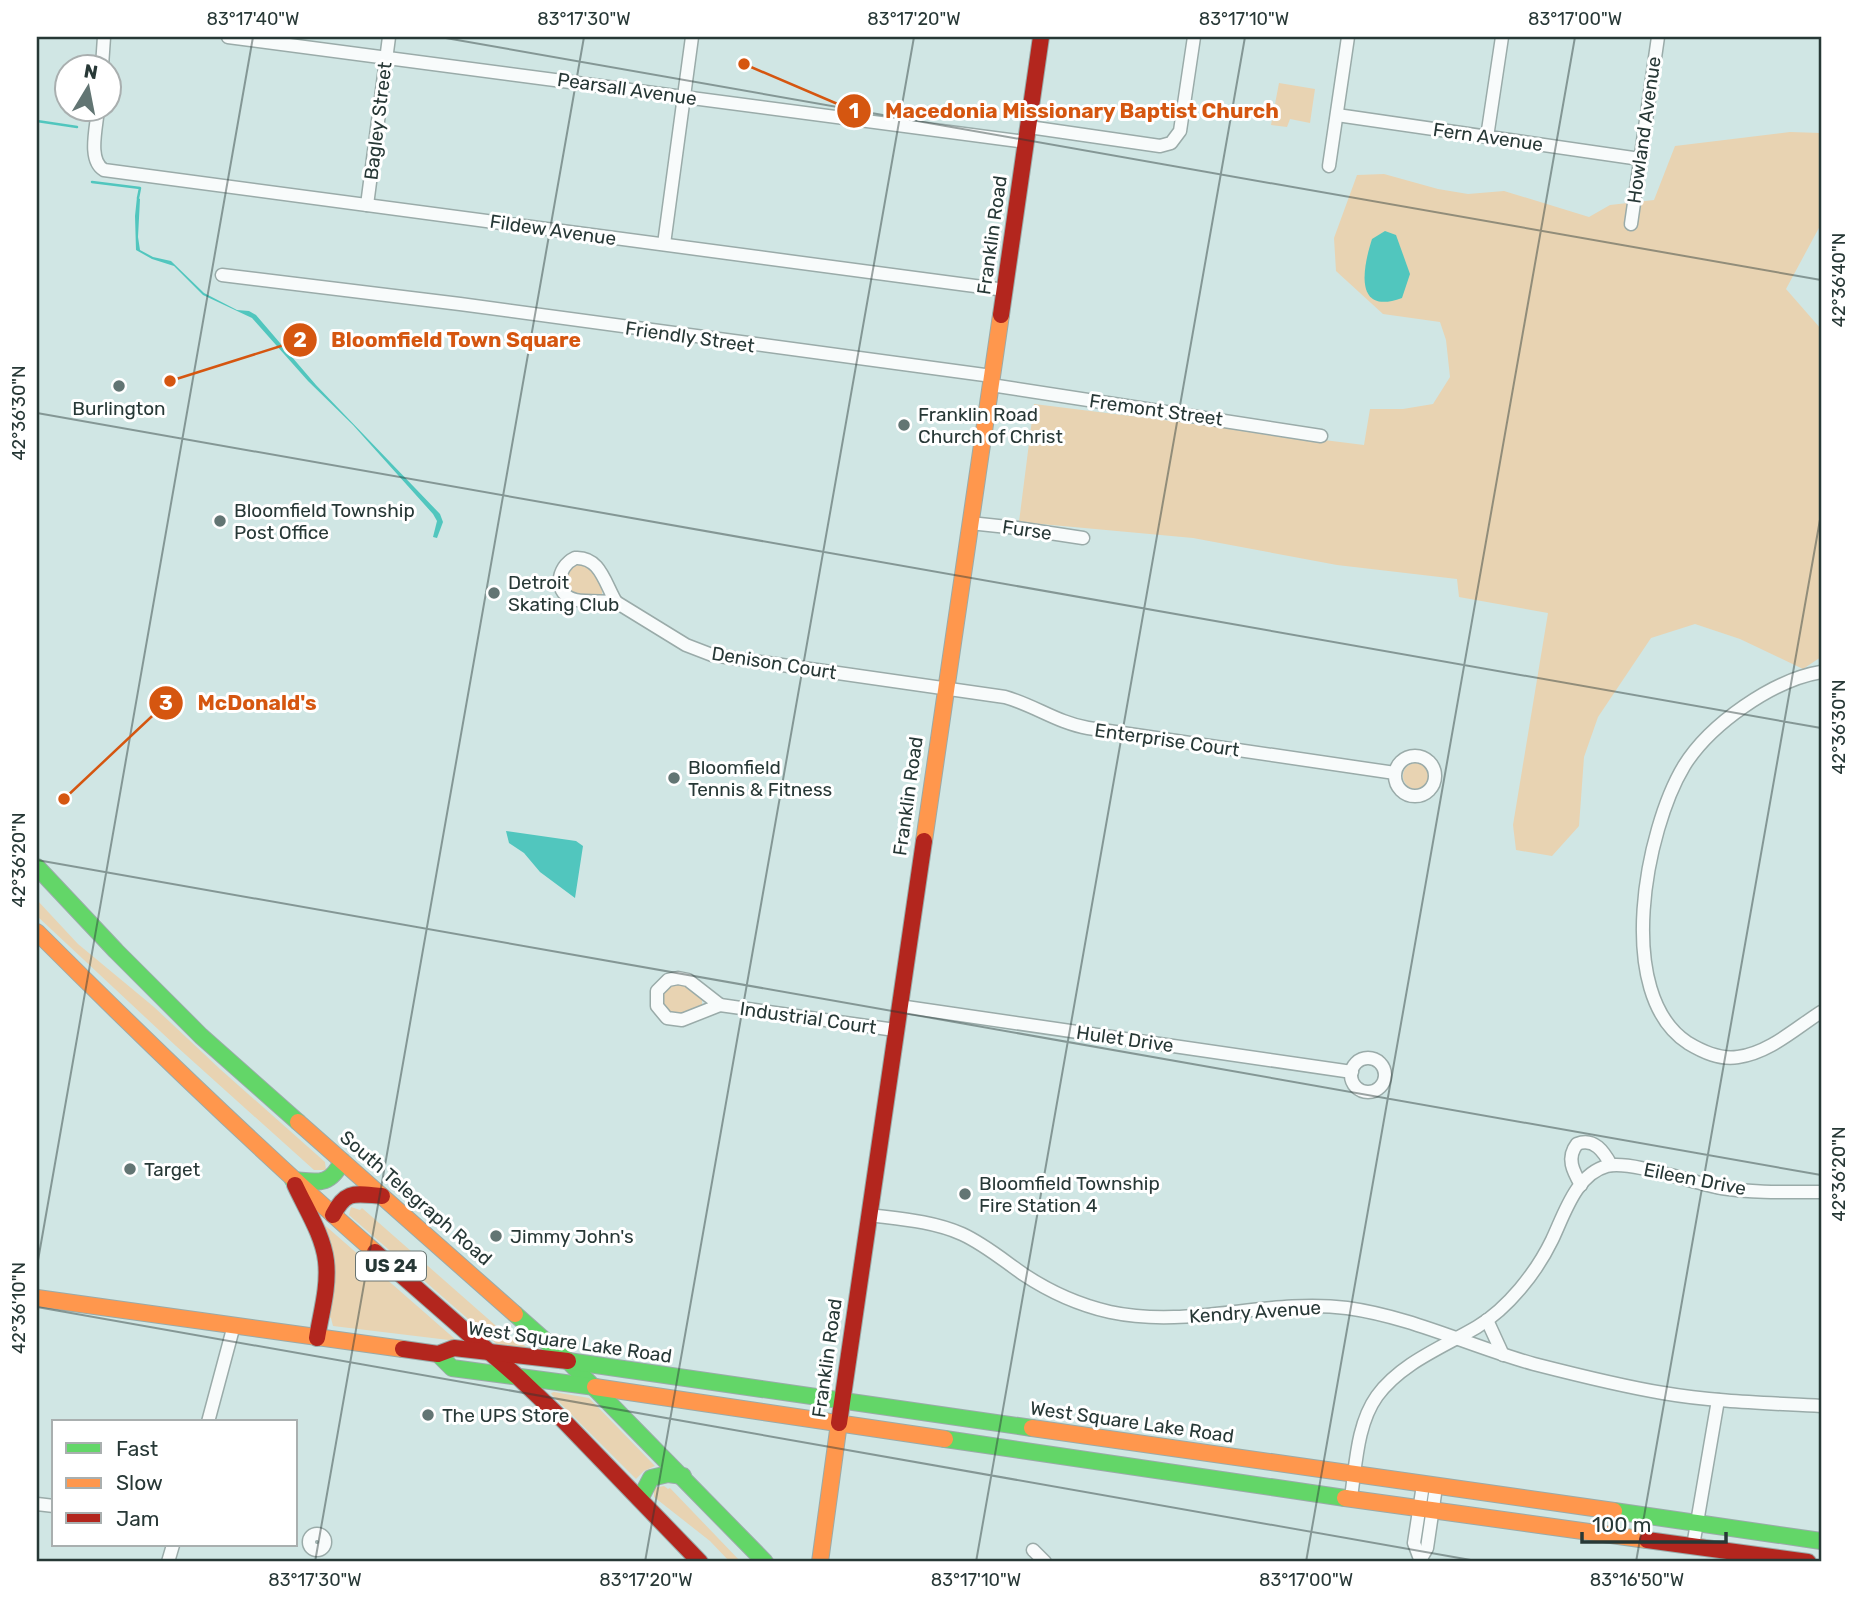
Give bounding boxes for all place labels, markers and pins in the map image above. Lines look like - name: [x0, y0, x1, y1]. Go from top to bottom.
- callout: Macedonia Missionary Baptist Church: [836, 90, 1294, 132]
- callout: Bloomfield Town Square: [282, 319, 596, 361]
- marker: Burlington: [111, 378, 127, 394]
- place label: Burlington: [72, 397, 166, 420]
- place label: Franklin Road Church of Christ: [918, 403, 1063, 448]
- marker: Franklin Road Church of Christ: [896, 417, 912, 433]
- place label: Bloomfield Township Post Office: [234, 499, 415, 544]
- marker: Bloomfield Township Post Office: [212, 513, 228, 529]
- place label: Detroit Skating Club: [508, 571, 619, 616]
- marker: Detroit Skating Club: [486, 585, 502, 601]
- callout: McDonald's: [148, 682, 331, 724]
- place label: Bloomfield Tennis & Fitness: [688, 756, 832, 801]
- marker: Bloomfield Tennis & Fitness: [666, 770, 682, 786]
- place label: Target: [144, 1158, 201, 1181]
- marker: Target: [122, 1161, 138, 1177]
- place label: Bloomfield Township Fire Station 4: [979, 1172, 1160, 1217]
- marker: Bloomfield Township Fire Station 4: [957, 1186, 973, 1202]
- place label: Jimmy John's: [510, 1225, 634, 1248]
- marker: Jimmy John's: [488, 1228, 504, 1244]
- place label: The UPS Store: [442, 1404, 569, 1427]
- marker: The UPS Store: [420, 1407, 436, 1423]

